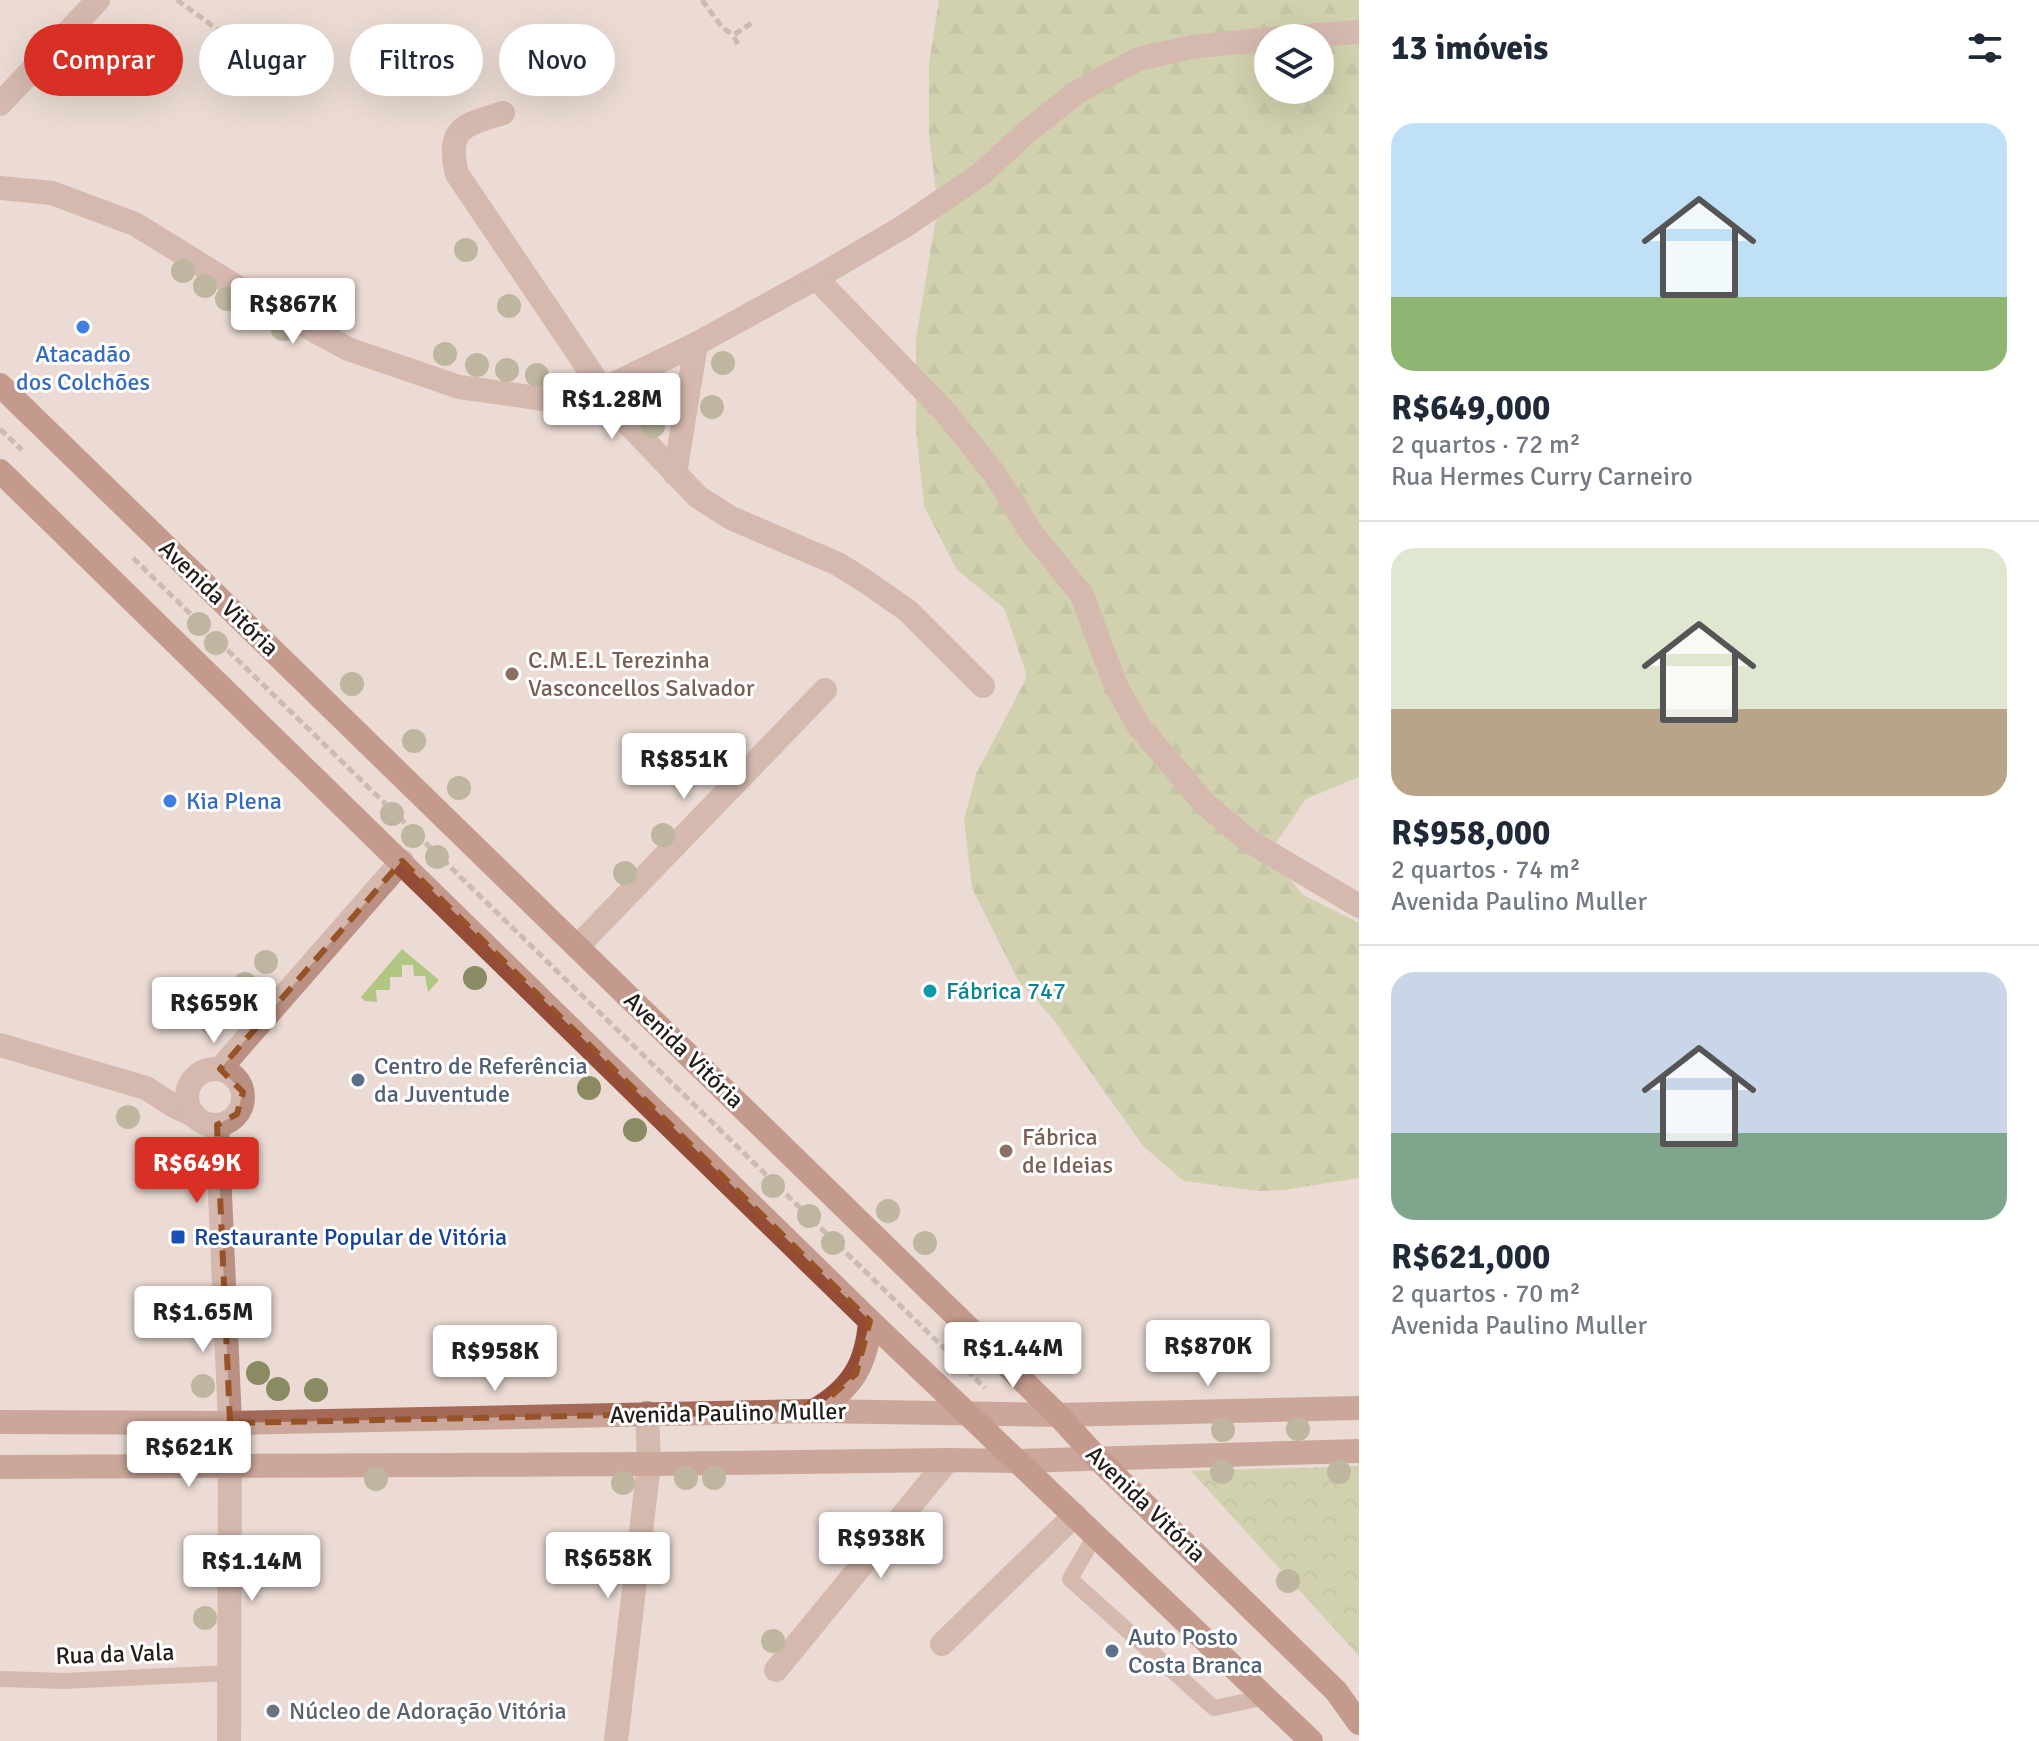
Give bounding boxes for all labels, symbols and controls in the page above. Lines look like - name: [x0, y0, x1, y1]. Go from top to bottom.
- chip: Comprar: [24, 24, 183, 96]
- chip: Alugar: [199, 24, 334, 96]
- chip: Filtros: [350, 24, 483, 96]
- chip: Novo: [499, 24, 615, 96]
- map controls: [1254, 24, 1334, 104]
- button: layers: [1254, 24, 1334, 104]
- icon: filters: [1963, 26, 2007, 70]
- text: 13 imóveis: [1391, 27, 1548, 69]
- icon: home: [1627, 175, 1771, 319]
- pin: R$867K: [228, 278, 358, 346]
- text: R$867K: [249, 288, 337, 320]
- marker: Atacadão dos Colchões: [74, 318, 92, 336]
- place label: Atacadão dos Colchões: [16, 339, 150, 397]
- pin: R$1.28M: [538, 373, 686, 441]
- text: R$1.28M: [561, 383, 663, 415]
- text: R$649,000: [1391, 387, 1550, 429]
- text: 2 quartos · 72 m²: [1391, 429, 1581, 461]
- text: Rua Hermes Curry Carneiro: [1391, 461, 1693, 493]
- street label: Avenida Vitória: [153, 533, 285, 663]
- icon: home: [1627, 600, 1771, 744]
- place label: C.M.E.L Terezinha Vasconcellos Salvador: [528, 645, 755, 703]
- marker: C.M.E.L Terezinha Vasconcellos Salvador: [503, 665, 521, 683]
- pin: R$851K: [619, 733, 749, 801]
- text: R$851K: [640, 743, 728, 775]
- place label: Kia Plena: [186, 786, 282, 816]
- marker: Kia Plena: [161, 792, 179, 810]
- text: R$958,000: [1391, 812, 1550, 854]
- text: 2 quartos · 74 m²: [1391, 854, 1581, 886]
- text: Avenida Paulino Muller: [1391, 886, 1647, 918]
- place label: Fábrica 747: [946, 976, 1066, 1006]
- pin: R$659K: [149, 977, 279, 1045]
- marker: Fábrica 747: [921, 982, 939, 1000]
- street label: Avenida Vitória: [618, 985, 750, 1115]
- text: R$659K: [170, 987, 258, 1019]
- icon: home: [1627, 1024, 1771, 1168]
- place label: Centro de Referência da Juventude: [374, 1051, 588, 1109]
- marker: Centro de Referência da Juventude: [349, 1071, 367, 1089]
- place label: Fábrica de Ideias: [1022, 1122, 1113, 1180]
- pin: R$649K: [132, 1137, 262, 1205]
- marker: Fábrica de Ideias: [997, 1142, 1015, 1160]
- text: R$649K: [153, 1147, 241, 1179]
- place label: Restaurante Popular de Vitória: [194, 1222, 507, 1252]
- marker: Restaurante Popular de Vitória: [169, 1228, 187, 1246]
- text: R$621,000: [1391, 1236, 1550, 1278]
- text: 2 quartos · 70 m²: [1391, 1278, 1581, 1310]
- pin: R$1.65M: [129, 1286, 277, 1354]
- text: R$1.65M: [152, 1296, 254, 1328]
- text: Avenida Paulino Muller: [1391, 1310, 1647, 1342]
- pin: R$870K: [1143, 1320, 1273, 1388]
- pin: R$1.44M: [939, 1322, 1087, 1390]
- pin: R$958K: [430, 1325, 560, 1393]
- text: R$870K: [1164, 1330, 1252, 1362]
- text: R$1.44M: [962, 1332, 1064, 1364]
- text: R$958K: [451, 1335, 539, 1367]
- street label: Avenida Paulino Muller: [610, 1396, 847, 1430]
- pin: R$621K: [124, 1421, 254, 1489]
- text: R$621K: [145, 1431, 233, 1463]
- street label: Avenida Vitória: [1080, 1439, 1212, 1569]
- pin: R$938K: [816, 1512, 946, 1580]
- text: R$938K: [837, 1522, 925, 1554]
- pin: R$658K: [543, 1532, 673, 1600]
- pin: R$1.14M: [178, 1535, 326, 1603]
- text: R$658K: [564, 1542, 652, 1574]
- text: R$1.14M: [201, 1545, 303, 1577]
- place label: Auto Posto Costa Branca: [1128, 1622, 1263, 1680]
- street label: Rua da Vala: [55, 1637, 175, 1671]
- marker: Auto Posto Costa Branca: [1103, 1642, 1121, 1660]
- place label: Núcleo de Adoração Vitória: [289, 1696, 567, 1726]
- marker: Núcleo de Adoração Vitória: [264, 1702, 282, 1720]

